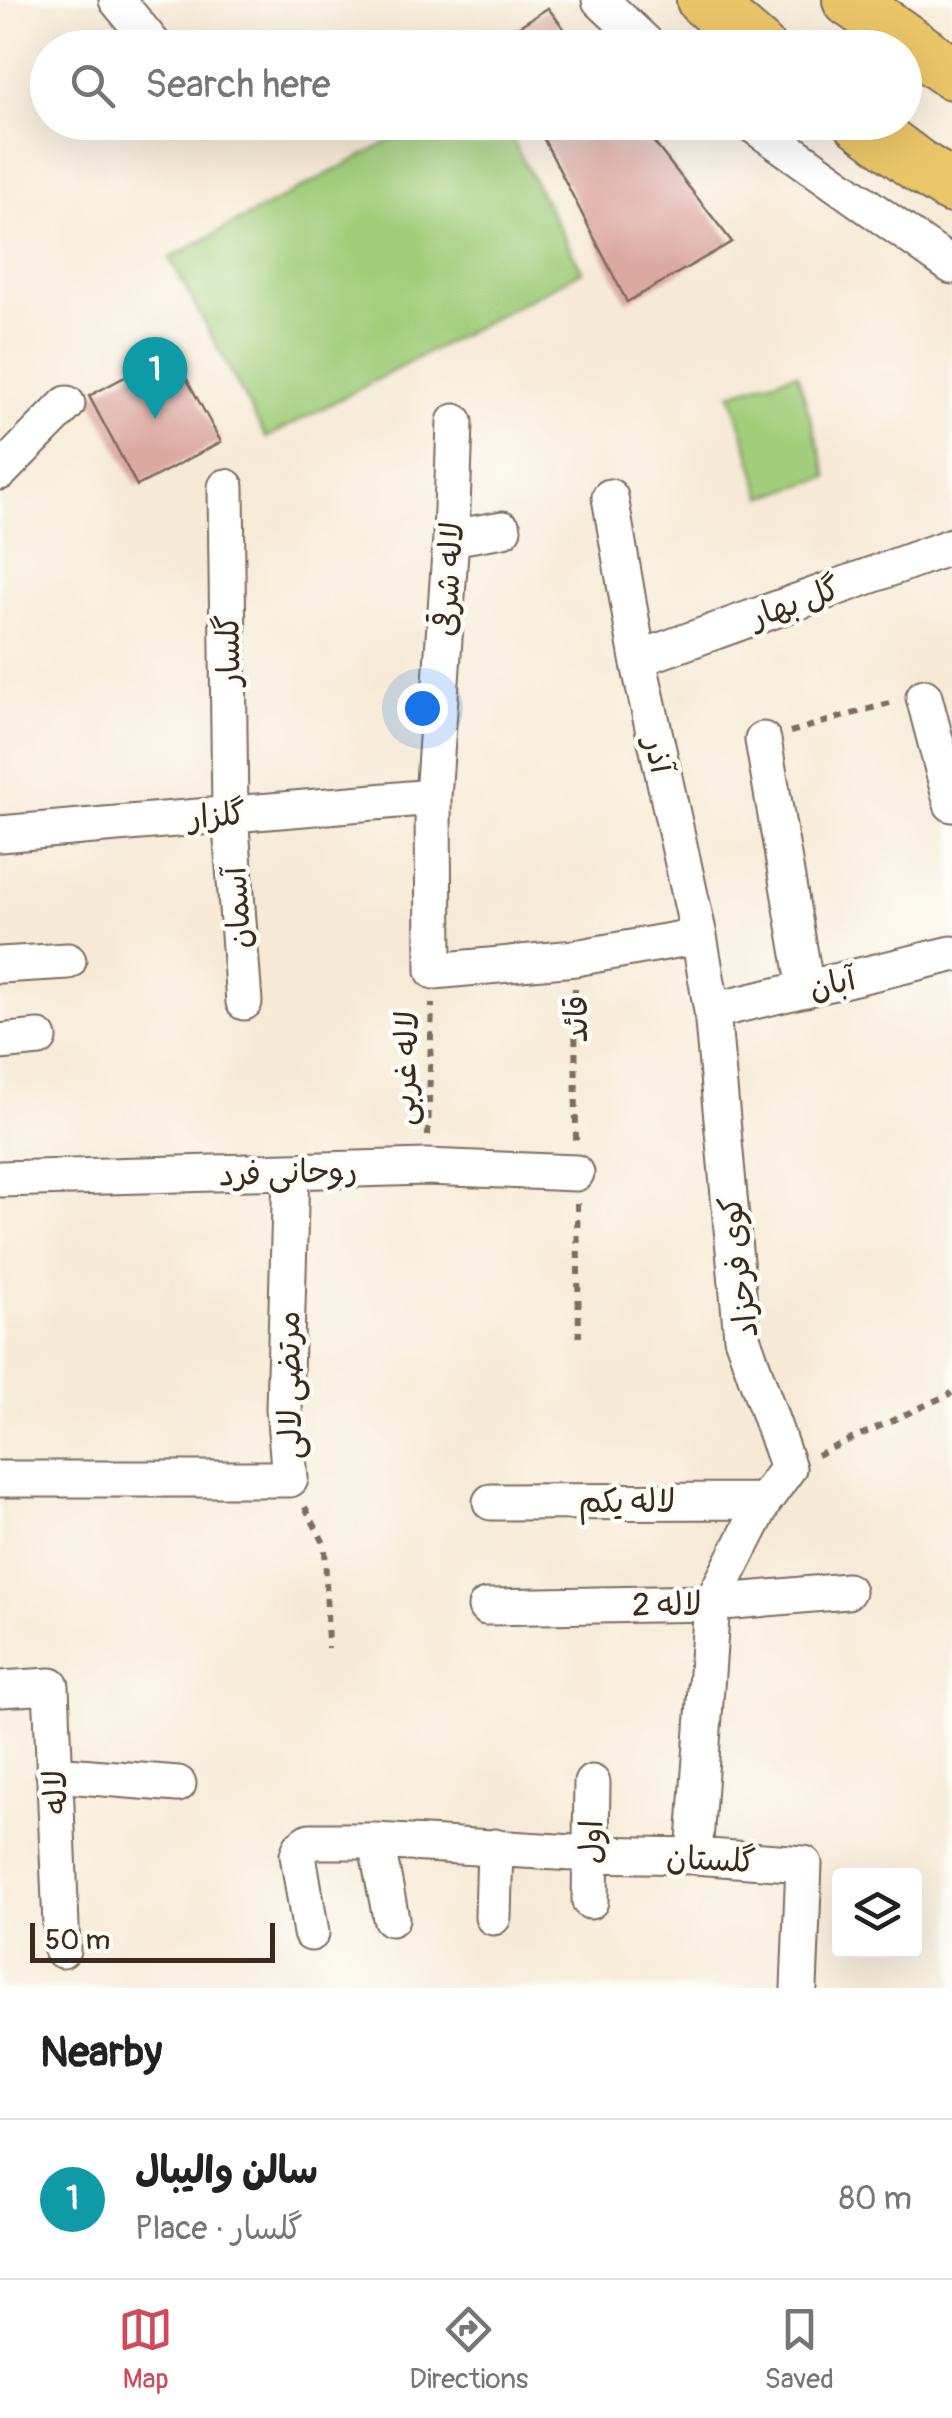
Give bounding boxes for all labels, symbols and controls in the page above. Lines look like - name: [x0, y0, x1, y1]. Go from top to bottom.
- search box: [30, 30, 922, 140]
- icon: search: [65, 58, 120, 113]
- text: Search here: [145, 61, 331, 109]
- pin: 1: [122, 336, 188, 419]
- street label: لاله شرقی: [425, 520, 473, 638]
- street label: گل بهار: [742, 568, 846, 639]
- street label: گلسار: [208, 614, 250, 689]
- your location: [397, 683, 448, 734]
- street label: آذر: [634, 731, 682, 778]
- street label: گلزار: [184, 794, 247, 839]
- street label: آسمان: [215, 864, 261, 950]
- street label: آبان: [805, 959, 860, 1009]
- street label: قائد: [557, 995, 597, 1043]
- street label: لاله غربی: [384, 1010, 428, 1126]
- street label: روحانی فرد: [218, 1151, 358, 1195]
- street label: کوی فرحزاد: [710, 1194, 768, 1340]
- street label: مرتضی لالی: [269, 1311, 311, 1459]
- street label: لاله یکم: [578, 1482, 676, 1525]
- street label: لاله 2: [632, 1584, 702, 1626]
- street label: لاله: [35, 1769, 77, 1815]
- street label: اول: [572, 1820, 612, 1864]
- street label: گلستان: [665, 1838, 757, 1882]
- map controls: [832, 1868, 922, 1958]
- button: layers: [832, 1868, 922, 1958]
- scale bar: [30, 1918, 275, 1962]
- text: 50 m: [45, 1923, 110, 1958]
- text: Nearby: [40, 2027, 162, 2079]
- text: سالن والیبال: [135, 2147, 318, 2195]
- text: 1: [66, 2179, 79, 2219]
- text: 80 m: [839, 2179, 912, 2219]
- text: Place · گلسار: [135, 2209, 303, 2249]
- tab: Map: [118, 2302, 173, 2397]
- tab: Directions: [409, 2302, 528, 2397]
- tab: Saved: [764, 2302, 834, 2397]

